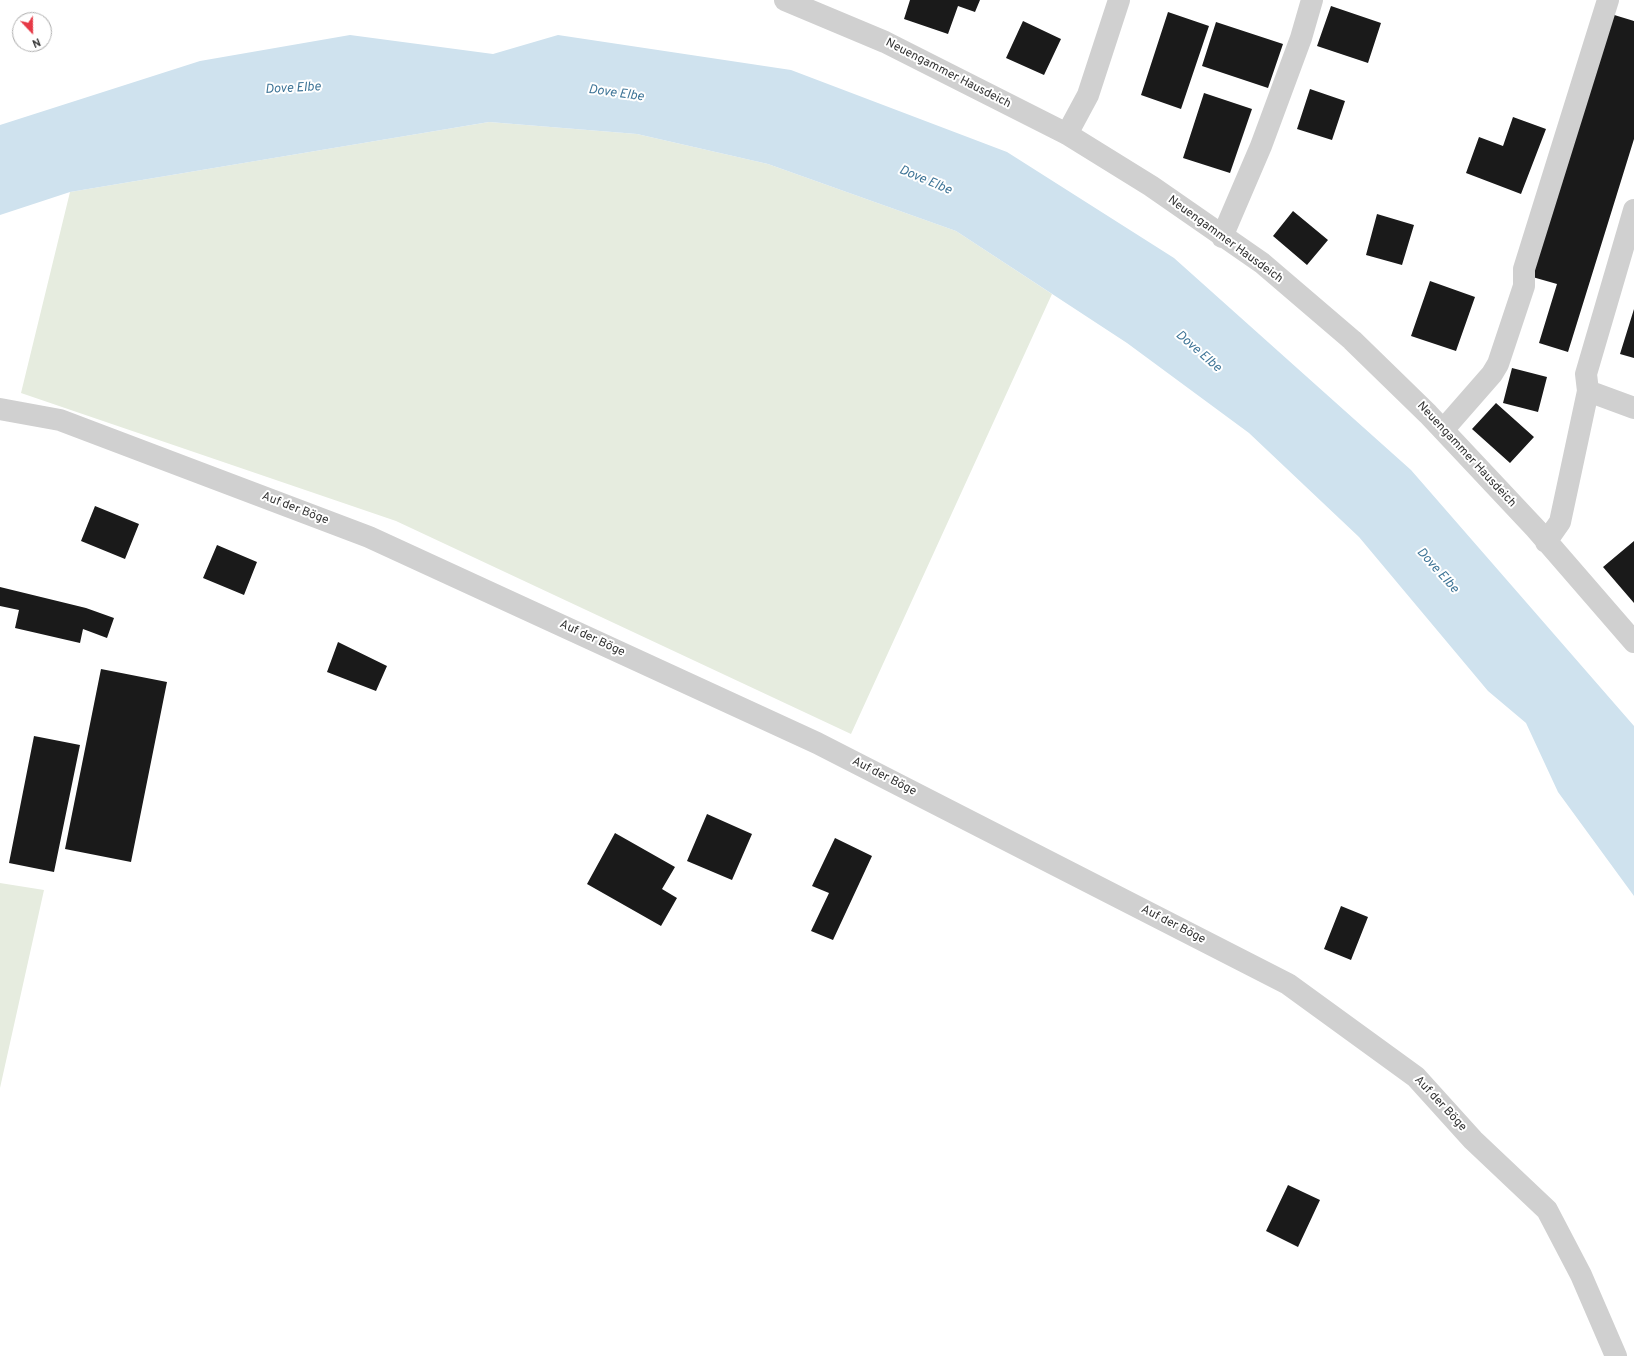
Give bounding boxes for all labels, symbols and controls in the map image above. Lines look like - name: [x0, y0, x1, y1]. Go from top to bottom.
- north arrow: [12, 12, 52, 52]
- text: N: [30, 34, 42, 50]
- street label: Neuengammer Hausdeich: [883, 36, 1013, 112]
- water label: Dove Elbe: [265, 80, 321, 98]
- water label: Dove Elbe: [587, 82, 645, 106]
- water label: Dove Elbe: [896, 163, 954, 199]
- street label: Neuengammer Hausdeich: [1165, 193, 1285, 287]
- water label: Dove Elbe: [1172, 328, 1224, 376]
- street label: Neuengammer Hausdeich: [1413, 399, 1519, 511]
- street label: Auf der Böge: [260, 490, 330, 528]
- water label: Dove Elbe: [1413, 545, 1461, 597]
- street label: Auf der Böge: [557, 618, 627, 660]
- street label: Auf der Böge: [849, 755, 919, 799]
- street label: Auf der Böge: [1138, 903, 1208, 947]
- street label: Auf der Böge: [1411, 1073, 1469, 1135]

